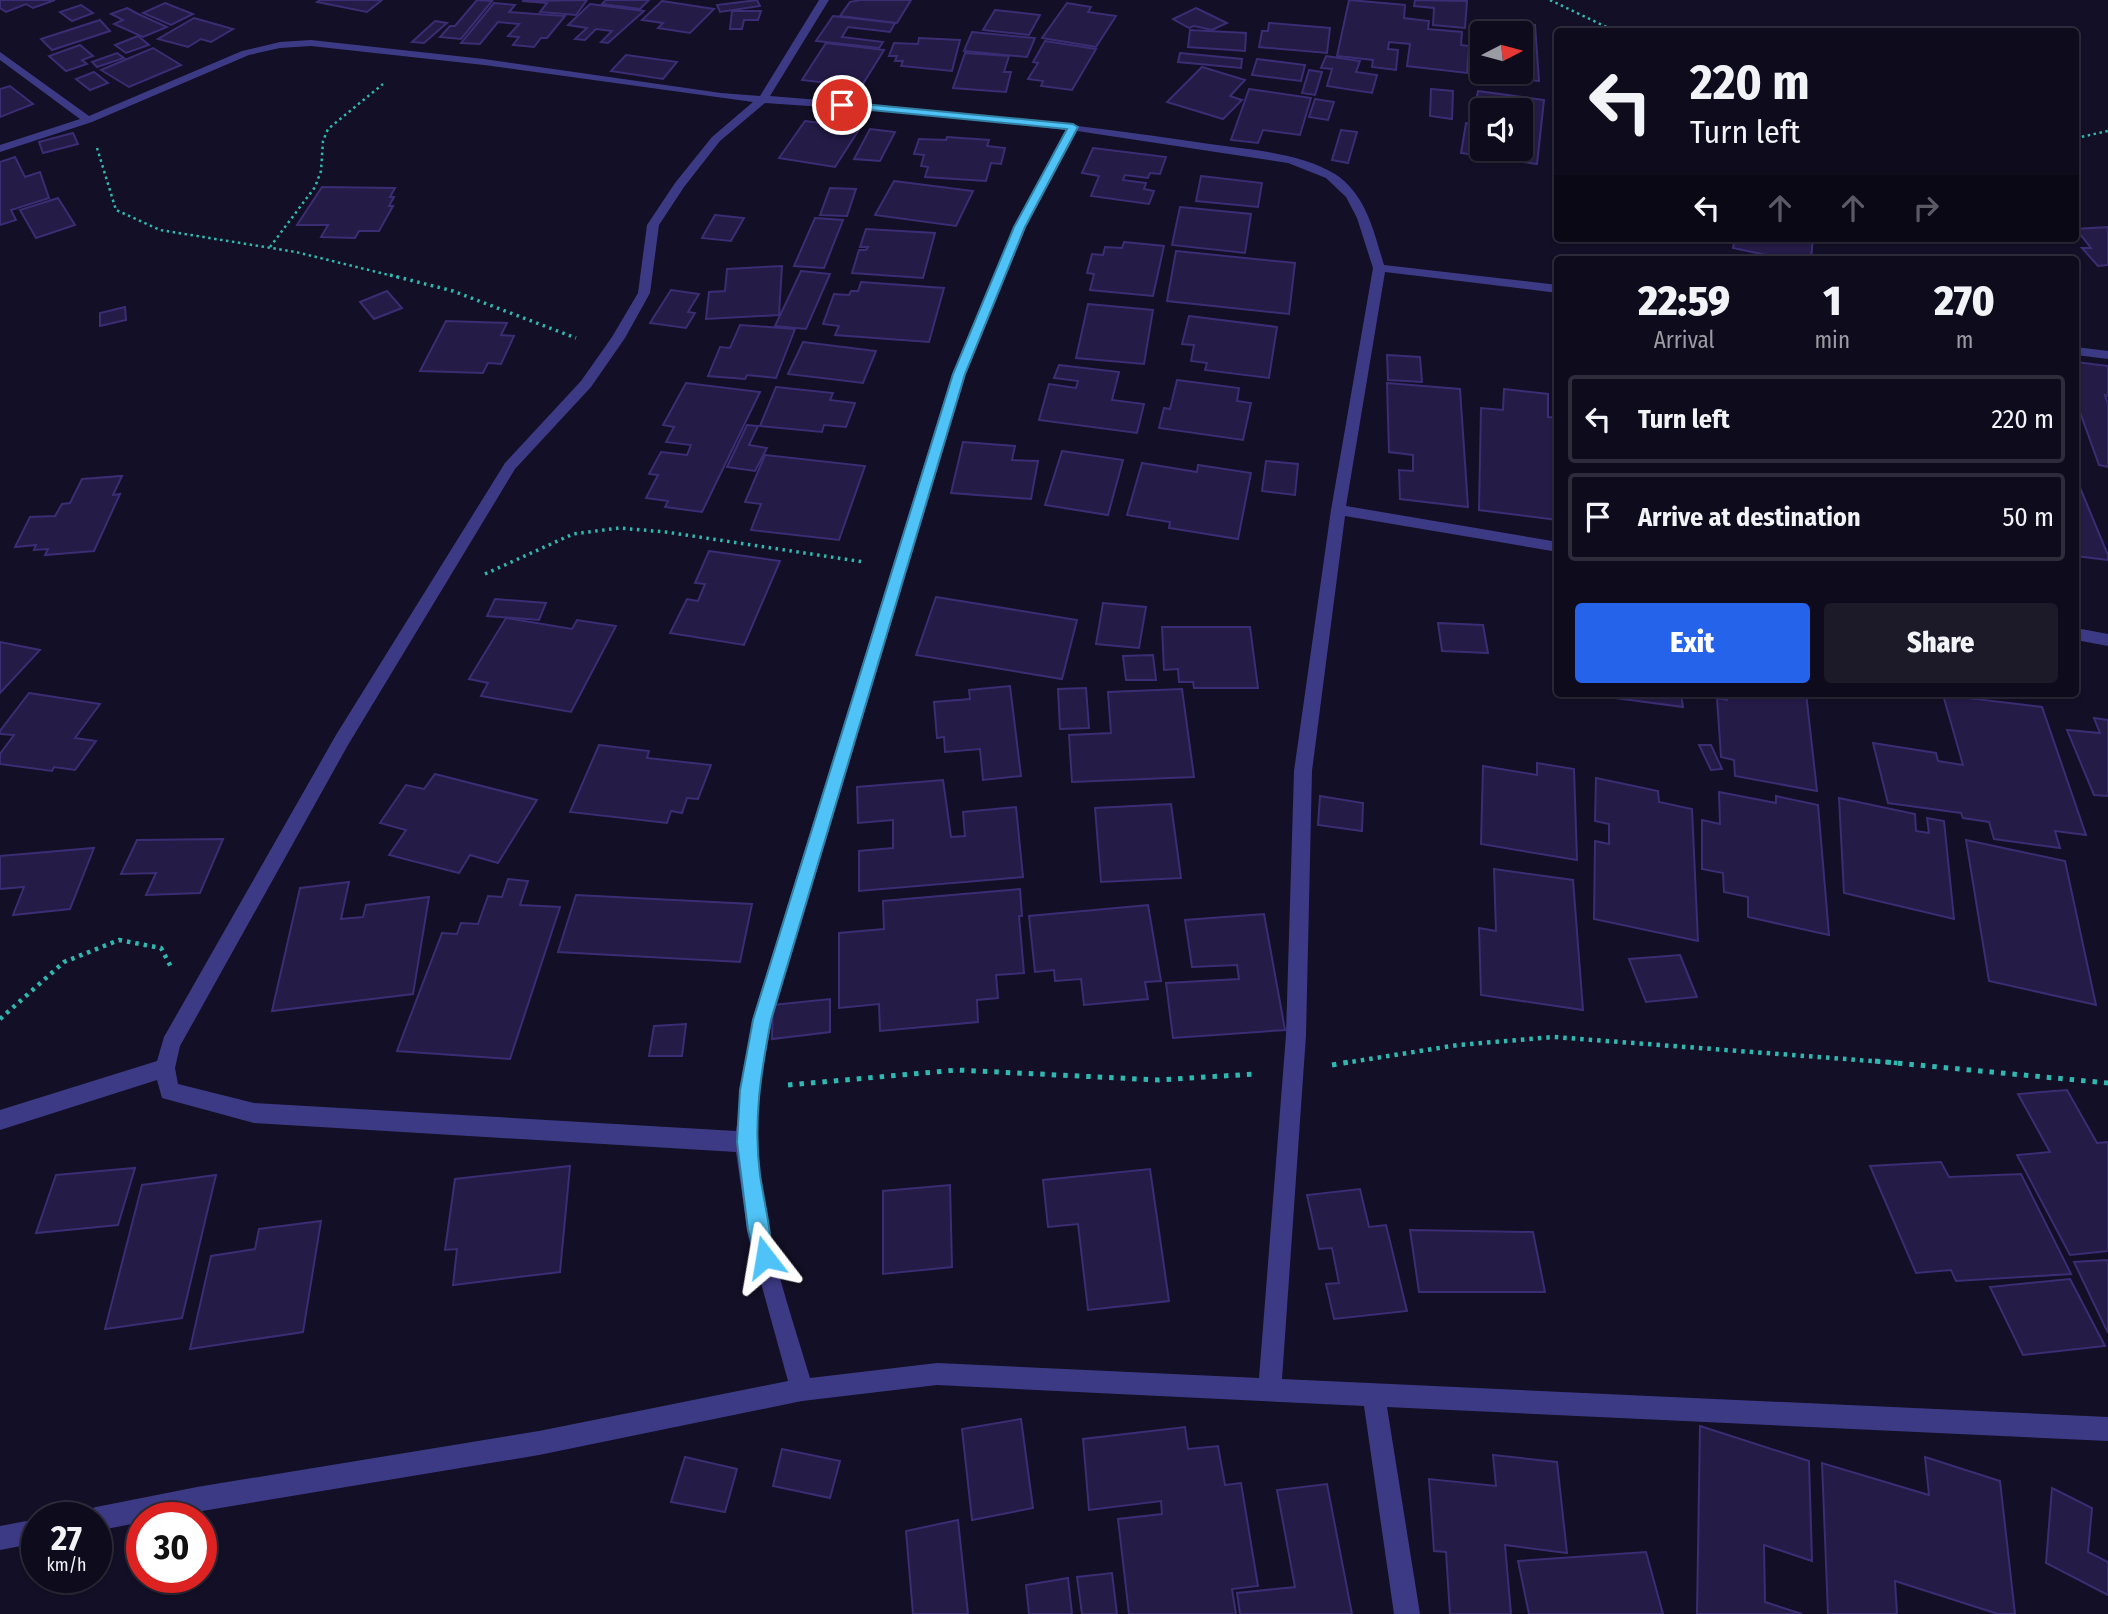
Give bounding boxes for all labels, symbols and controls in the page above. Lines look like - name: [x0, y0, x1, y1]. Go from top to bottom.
- north arrow: [1470, 21, 1533, 84]
- map controls: [1470, 21, 1533, 161]
- text: 220 m: [1690, 53, 1810, 112]
- icon: left: [1575, 56, 1666, 147]
- pin: [812, 75, 872, 135]
- icon: arrive: [823, 86, 861, 124]
- button: sound: [1470, 98, 1533, 161]
- text: Turn left: [1690, 113, 1800, 151]
- icon: left: [1688, 189, 1726, 227]
- icon: ahead: [1761, 189, 1799, 227]
- icon: ahead: [1834, 189, 1872, 227]
- icon: right: [1907, 189, 1945, 227]
- text: 22:59: [1638, 276, 1730, 326]
- text: 1: [1823, 276, 1841, 326]
- text: 270: [1934, 276, 1995, 326]
- text: Arrival: [1654, 326, 1715, 354]
- text: min: [1814, 326, 1850, 354]
- text: m: [1956, 326, 1973, 354]
- icon: left: [1579, 400, 1617, 438]
- text: Turn left: [1638, 404, 1730, 435]
- text: 220 m: [1991, 404, 2054, 435]
- icon: arrive: [1579, 498, 1617, 536]
- text: Arrive at destination: [1638, 502, 1861, 533]
- text: 50 m: [2002, 502, 2054, 533]
- button: Exit: [1575, 603, 1810, 683]
- button: Share: [1824, 603, 2058, 683]
- position arrow: [728, 1220, 802, 1294]
- speed limit sign: 30: [126, 1502, 217, 1593]
- text: 27: [51, 1517, 82, 1559]
- text: km/h: [46, 1554, 87, 1576]

